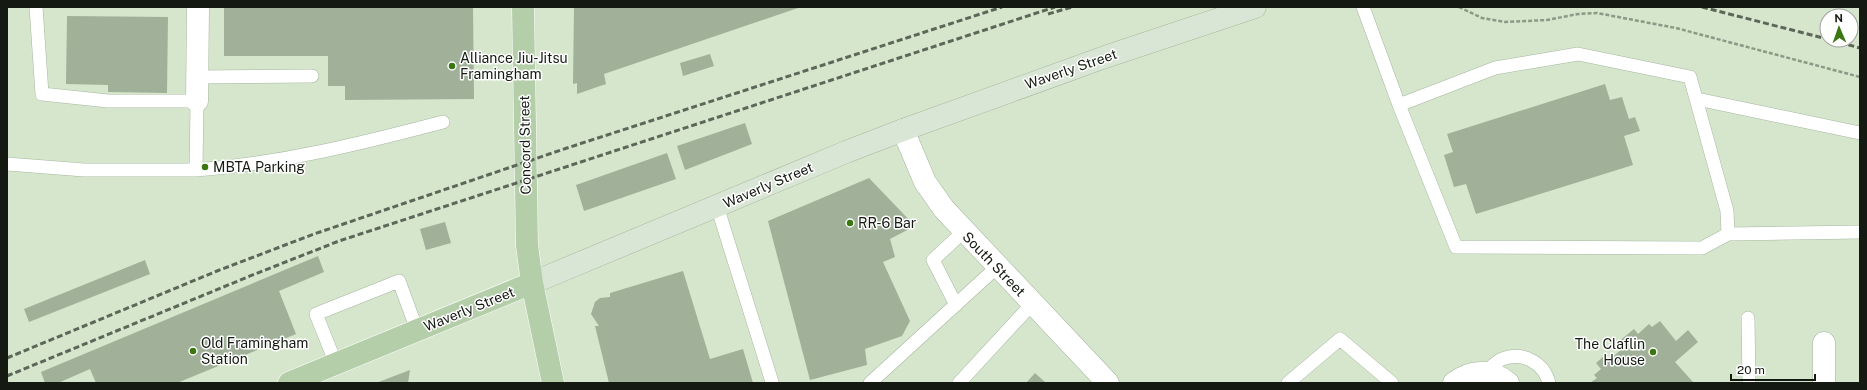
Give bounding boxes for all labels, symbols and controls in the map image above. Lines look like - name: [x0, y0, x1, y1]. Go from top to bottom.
- north arrow: [1819, 8, 1859, 48]
- text: N: [1834, 12, 1843, 24]
- street label: Waverly Street: [1023, 46, 1119, 92]
- place label: Alliance Jiu-Jitsu Framingham: [460, 50, 568, 82]
- marker: Alliance Jiu-Jitsu Framingham: [447, 61, 457, 71]
- street label: Concord Street: [516, 95, 534, 195]
- place label: MBTA Parking: [213, 159, 305, 175]
- street label: Waverly Street: [721, 159, 815, 211]
- marker: MBTA Parking: [200, 162, 210, 172]
- place label: RR-6 Bar: [858, 215, 916, 231]
- marker: RR-6 Bar: [845, 218, 855, 228]
- street label: South Street: [959, 229, 1029, 299]
- street label: Waverly Street: [421, 284, 517, 334]
- place label: Old Framingham Station: [201, 335, 308, 367]
- place label: The Claflin House: [1575, 336, 1645, 368]
- marker: Old Framingham Station: [188, 346, 198, 356]
- marker: The Claflin House: [1648, 347, 1658, 357]
- scale bar: [1731, 356, 1815, 382]
- text: 20 m: [1737, 363, 1765, 377]

